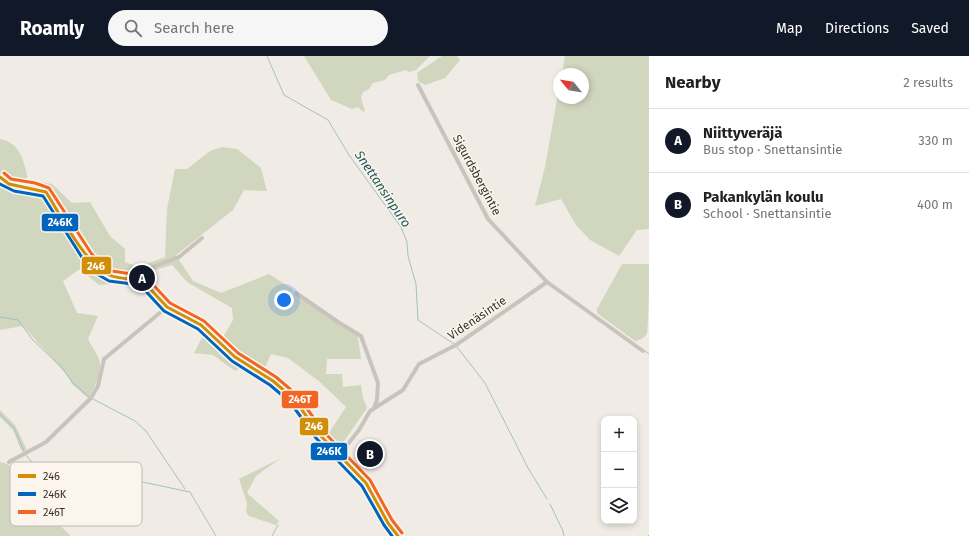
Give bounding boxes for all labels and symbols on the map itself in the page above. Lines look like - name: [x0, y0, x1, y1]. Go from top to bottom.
- north arrow: [553, 68, 589, 104]
- street label: Sigurdsbergintie: [450, 132, 504, 218]
- water label: Snettansinpuro: [351, 147, 414, 230]
- line badge: 246K: [41, 213, 79, 232]
- text: 246K: [48, 216, 73, 229]
- line badge: 246: [81, 256, 112, 275]
- text: 246: [87, 260, 105, 273]
- pin: A: [129, 263, 155, 293]
- your location: [274, 290, 294, 310]
- street label: Videnäsintie: [445, 293, 509, 343]
- line badge: 246T: [281, 390, 319, 409]
- text: 246T: [288, 393, 312, 406]
- line badge: 246: [299, 417, 329, 436]
- text: 246: [305, 420, 323, 433]
- pin: B: [357, 439, 383, 469]
- line badge: 246K: [310, 442, 348, 461]
- text: 246K: [317, 445, 342, 458]
- legend: [10, 462, 142, 526]
- text: 246: [43, 470, 60, 483]
- text: 246K: [43, 488, 67, 501]
- text: 246T: [43, 506, 65, 519]

